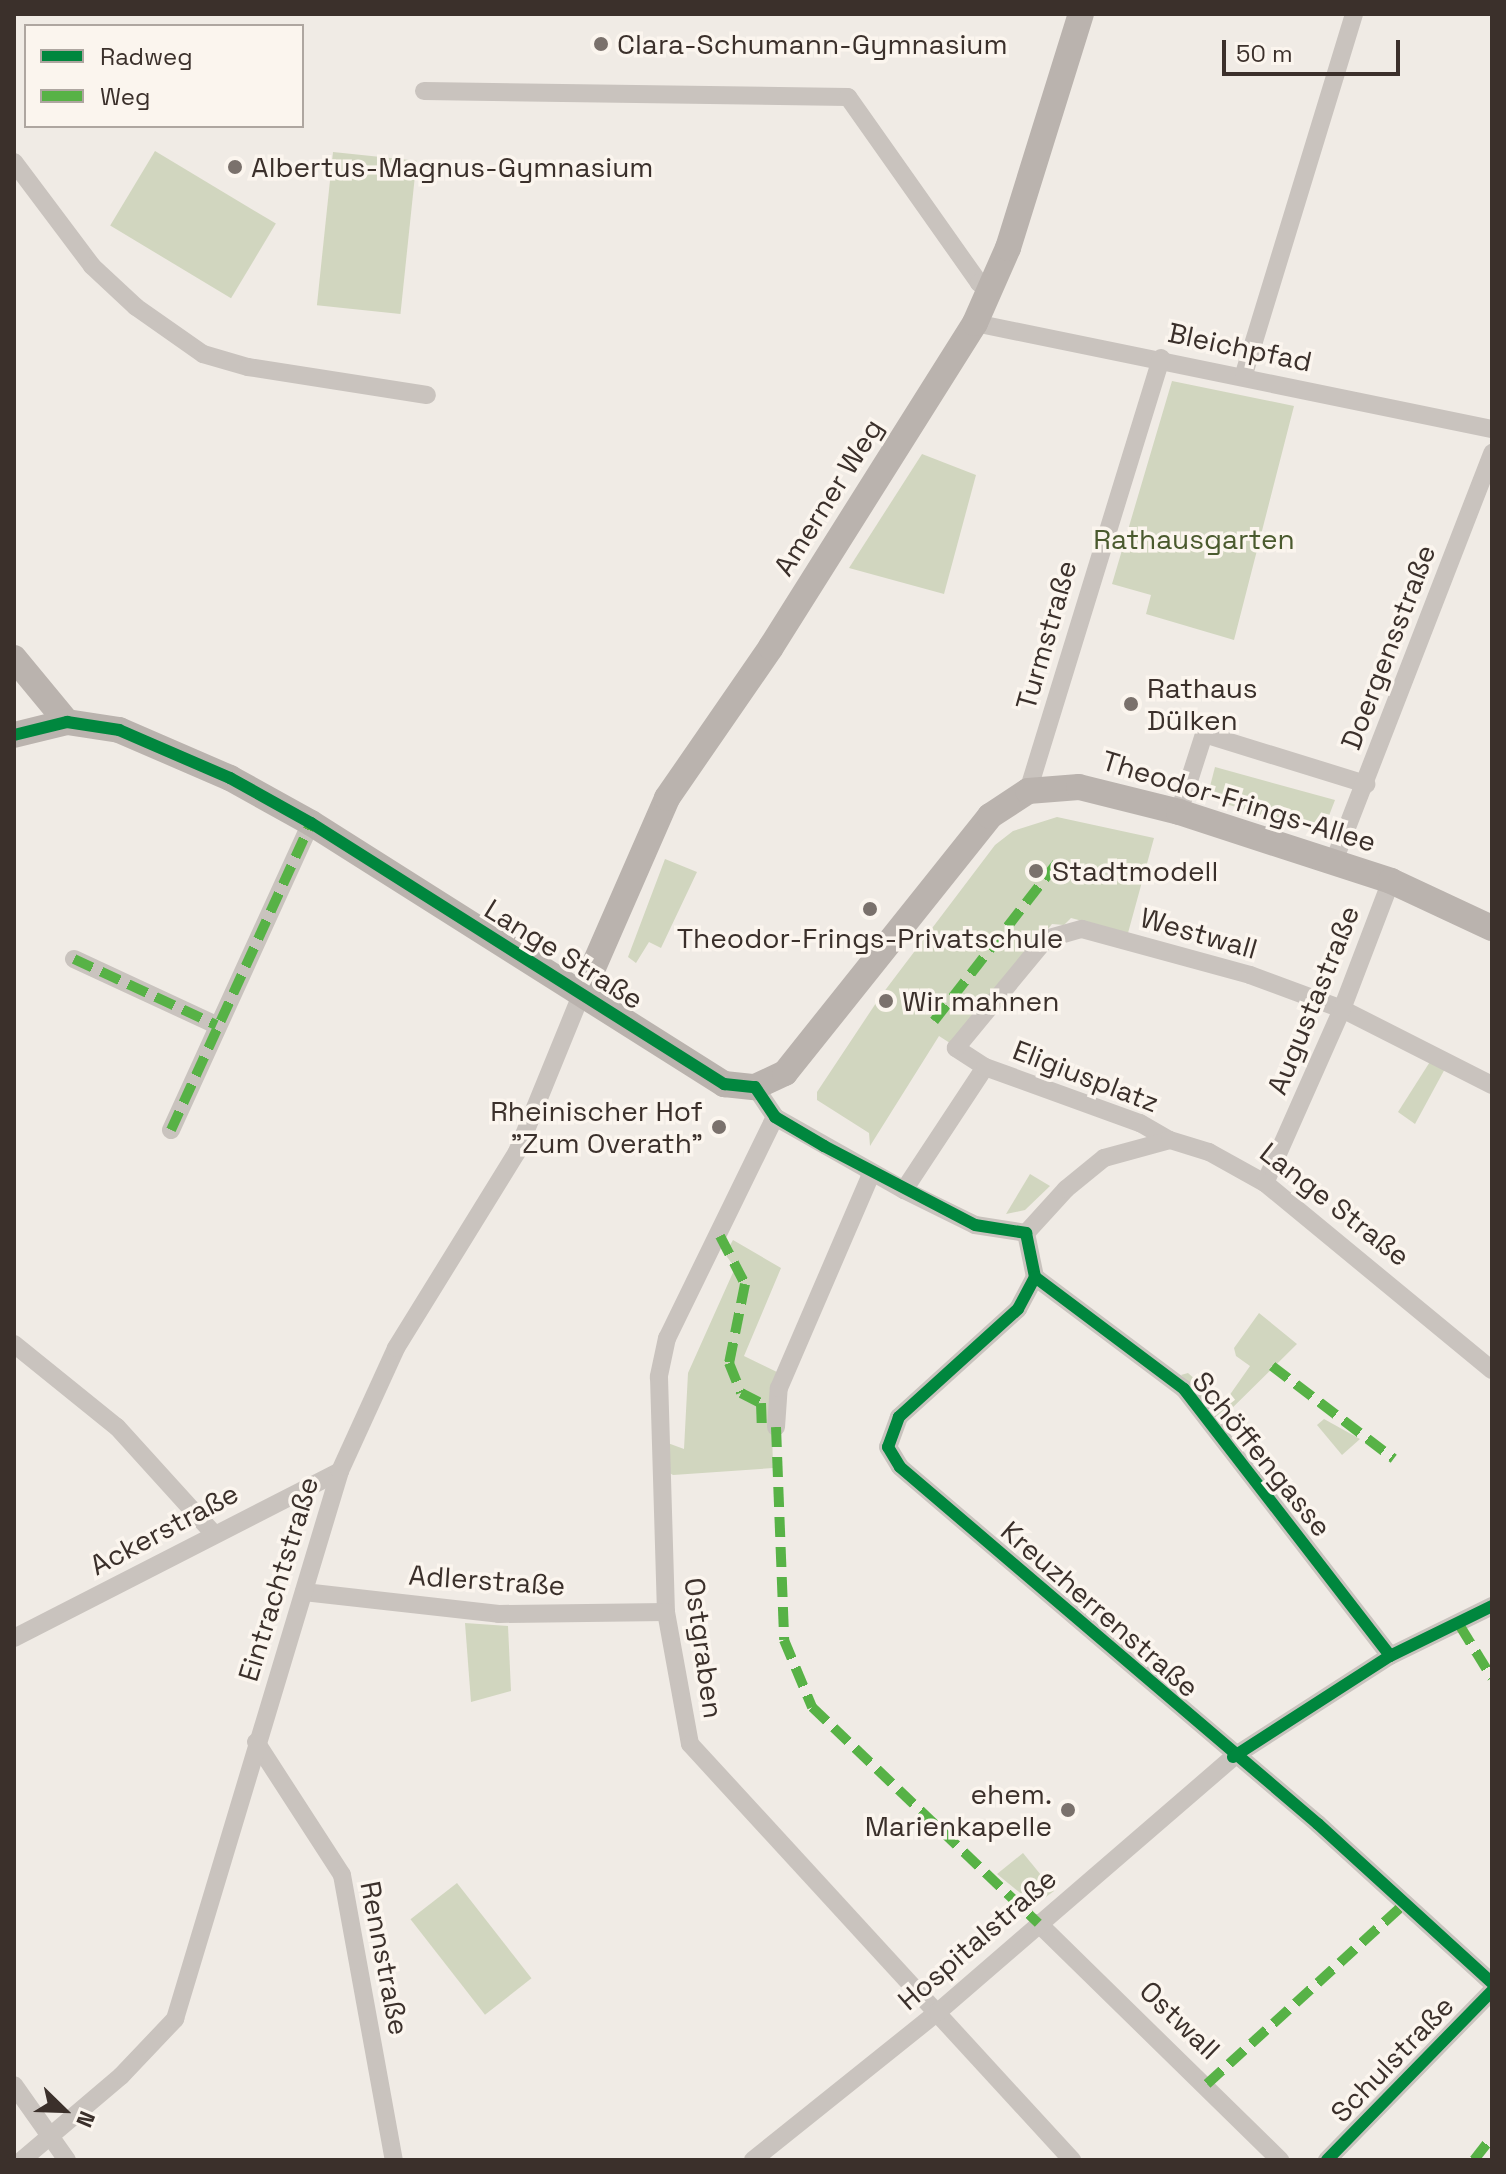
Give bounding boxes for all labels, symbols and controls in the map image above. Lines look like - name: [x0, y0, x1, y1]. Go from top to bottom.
- legend: [24, 24, 304, 128]
- scale bar: [1226, 24, 1404, 74]
- place label: Clara-Schumann-Gymnasium: [617, 27, 1008, 61]
- marker: Clara-Schumann-Gymnasium: [592, 35, 610, 53]
- text: 50 m: [1236, 38, 1293, 69]
- text: Radweg: [100, 41, 193, 72]
- text: Weg: [100, 81, 150, 112]
- place label: Albertus-Magnus-Gymnasium: [251, 150, 653, 184]
- marker: Albertus-Magnus-Gymnasium: [226, 158, 244, 176]
- street label: Bleichpfad: [1165, 315, 1315, 379]
- street label: Amerner Weg: [766, 412, 890, 582]
- park label: Rathausgarten: [1093, 522, 1295, 556]
- street label: Doergensstraße: [1334, 540, 1442, 754]
- street label: Turmstraße: [1009, 556, 1083, 714]
- place label: Rathaus Dülken: [1147, 671, 1258, 737]
- marker: Rathaus Dülken: [1122, 695, 1140, 713]
- street label: Theodor-Frings-Allee: [1098, 743, 1380, 859]
- place label: Stadtmodell: [1052, 854, 1218, 888]
- marker: Stadtmodell: [1027, 862, 1045, 880]
- street label: Lange Straße: [478, 892, 650, 1016]
- marker: Theodor-Frings-Privatschule: [861, 900, 879, 918]
- street label: Westwall: [1137, 900, 1261, 966]
- street label: Augustastraße: [1260, 901, 1366, 1099]
- place label: Theodor-Frings-Privatschule: [677, 921, 1063, 955]
- place label: Wir mahnen: [902, 984, 1059, 1018]
- marker: Wir mahnen: [877, 992, 895, 1010]
- street label: Eligiusplatz: [1008, 1033, 1164, 1119]
- place label: Rheinischer Hof "Zum Overath": [490, 1094, 703, 1160]
- marker: Rheinischer Hof "Zum Overath": [710, 1118, 728, 1136]
- street label: Lange Straße: [1253, 1135, 1417, 1273]
- street label: Schöffengasse: [1185, 1365, 1339, 1543]
- street label: Eintrachtstraße: [231, 1473, 325, 1685]
- street label: Ackerstraße: [84, 1476, 244, 1582]
- street label: Kreuzherrenstraße: [994, 1514, 1206, 1704]
- street label: Adlerstraße: [407, 1558, 567, 1602]
- street label: Ostgraben: [678, 1576, 730, 1720]
- place label: ehem. Marienkapelle: [865, 1777, 1052, 1843]
- marker: ehem. Marienkapelle: [1059, 1801, 1077, 1819]
- street label: Hospitalstraße: [891, 1861, 1063, 2017]
- street label: Rennstraße: [354, 1878, 416, 2038]
- street label: Ostwall: [1133, 1974, 1227, 2066]
- street label: Schulstraße: [1323, 1989, 1461, 2129]
- north arrow: [24, 2070, 104, 2150]
- text: N: [70, 2107, 102, 2132]

